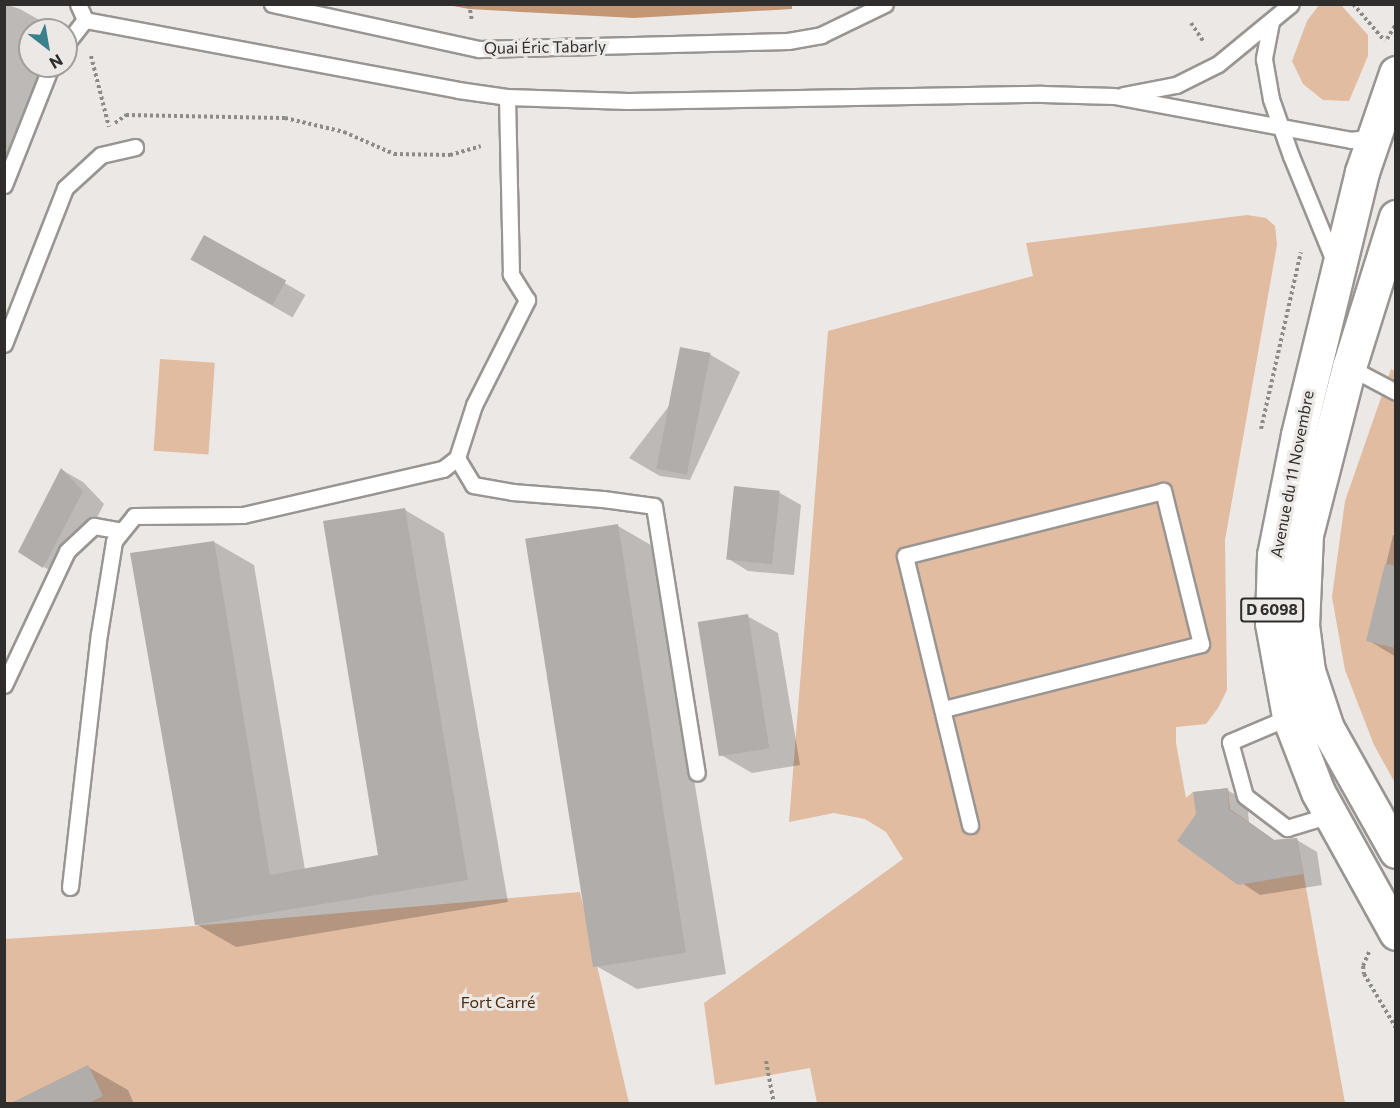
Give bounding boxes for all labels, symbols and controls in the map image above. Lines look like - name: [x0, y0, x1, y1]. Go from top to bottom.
- north arrow: [18, 18, 78, 78]
- street label: Quai Éric Tabarly: [484, 36, 606, 58]
- text: N: [46, 51, 67, 73]
- street label: Avenue du 11 Novembre: [1266, 389, 1318, 559]
- road number: D 6098: [1239, 598, 1305, 622]
- park label: Fort Carré: [461, 992, 535, 1012]

